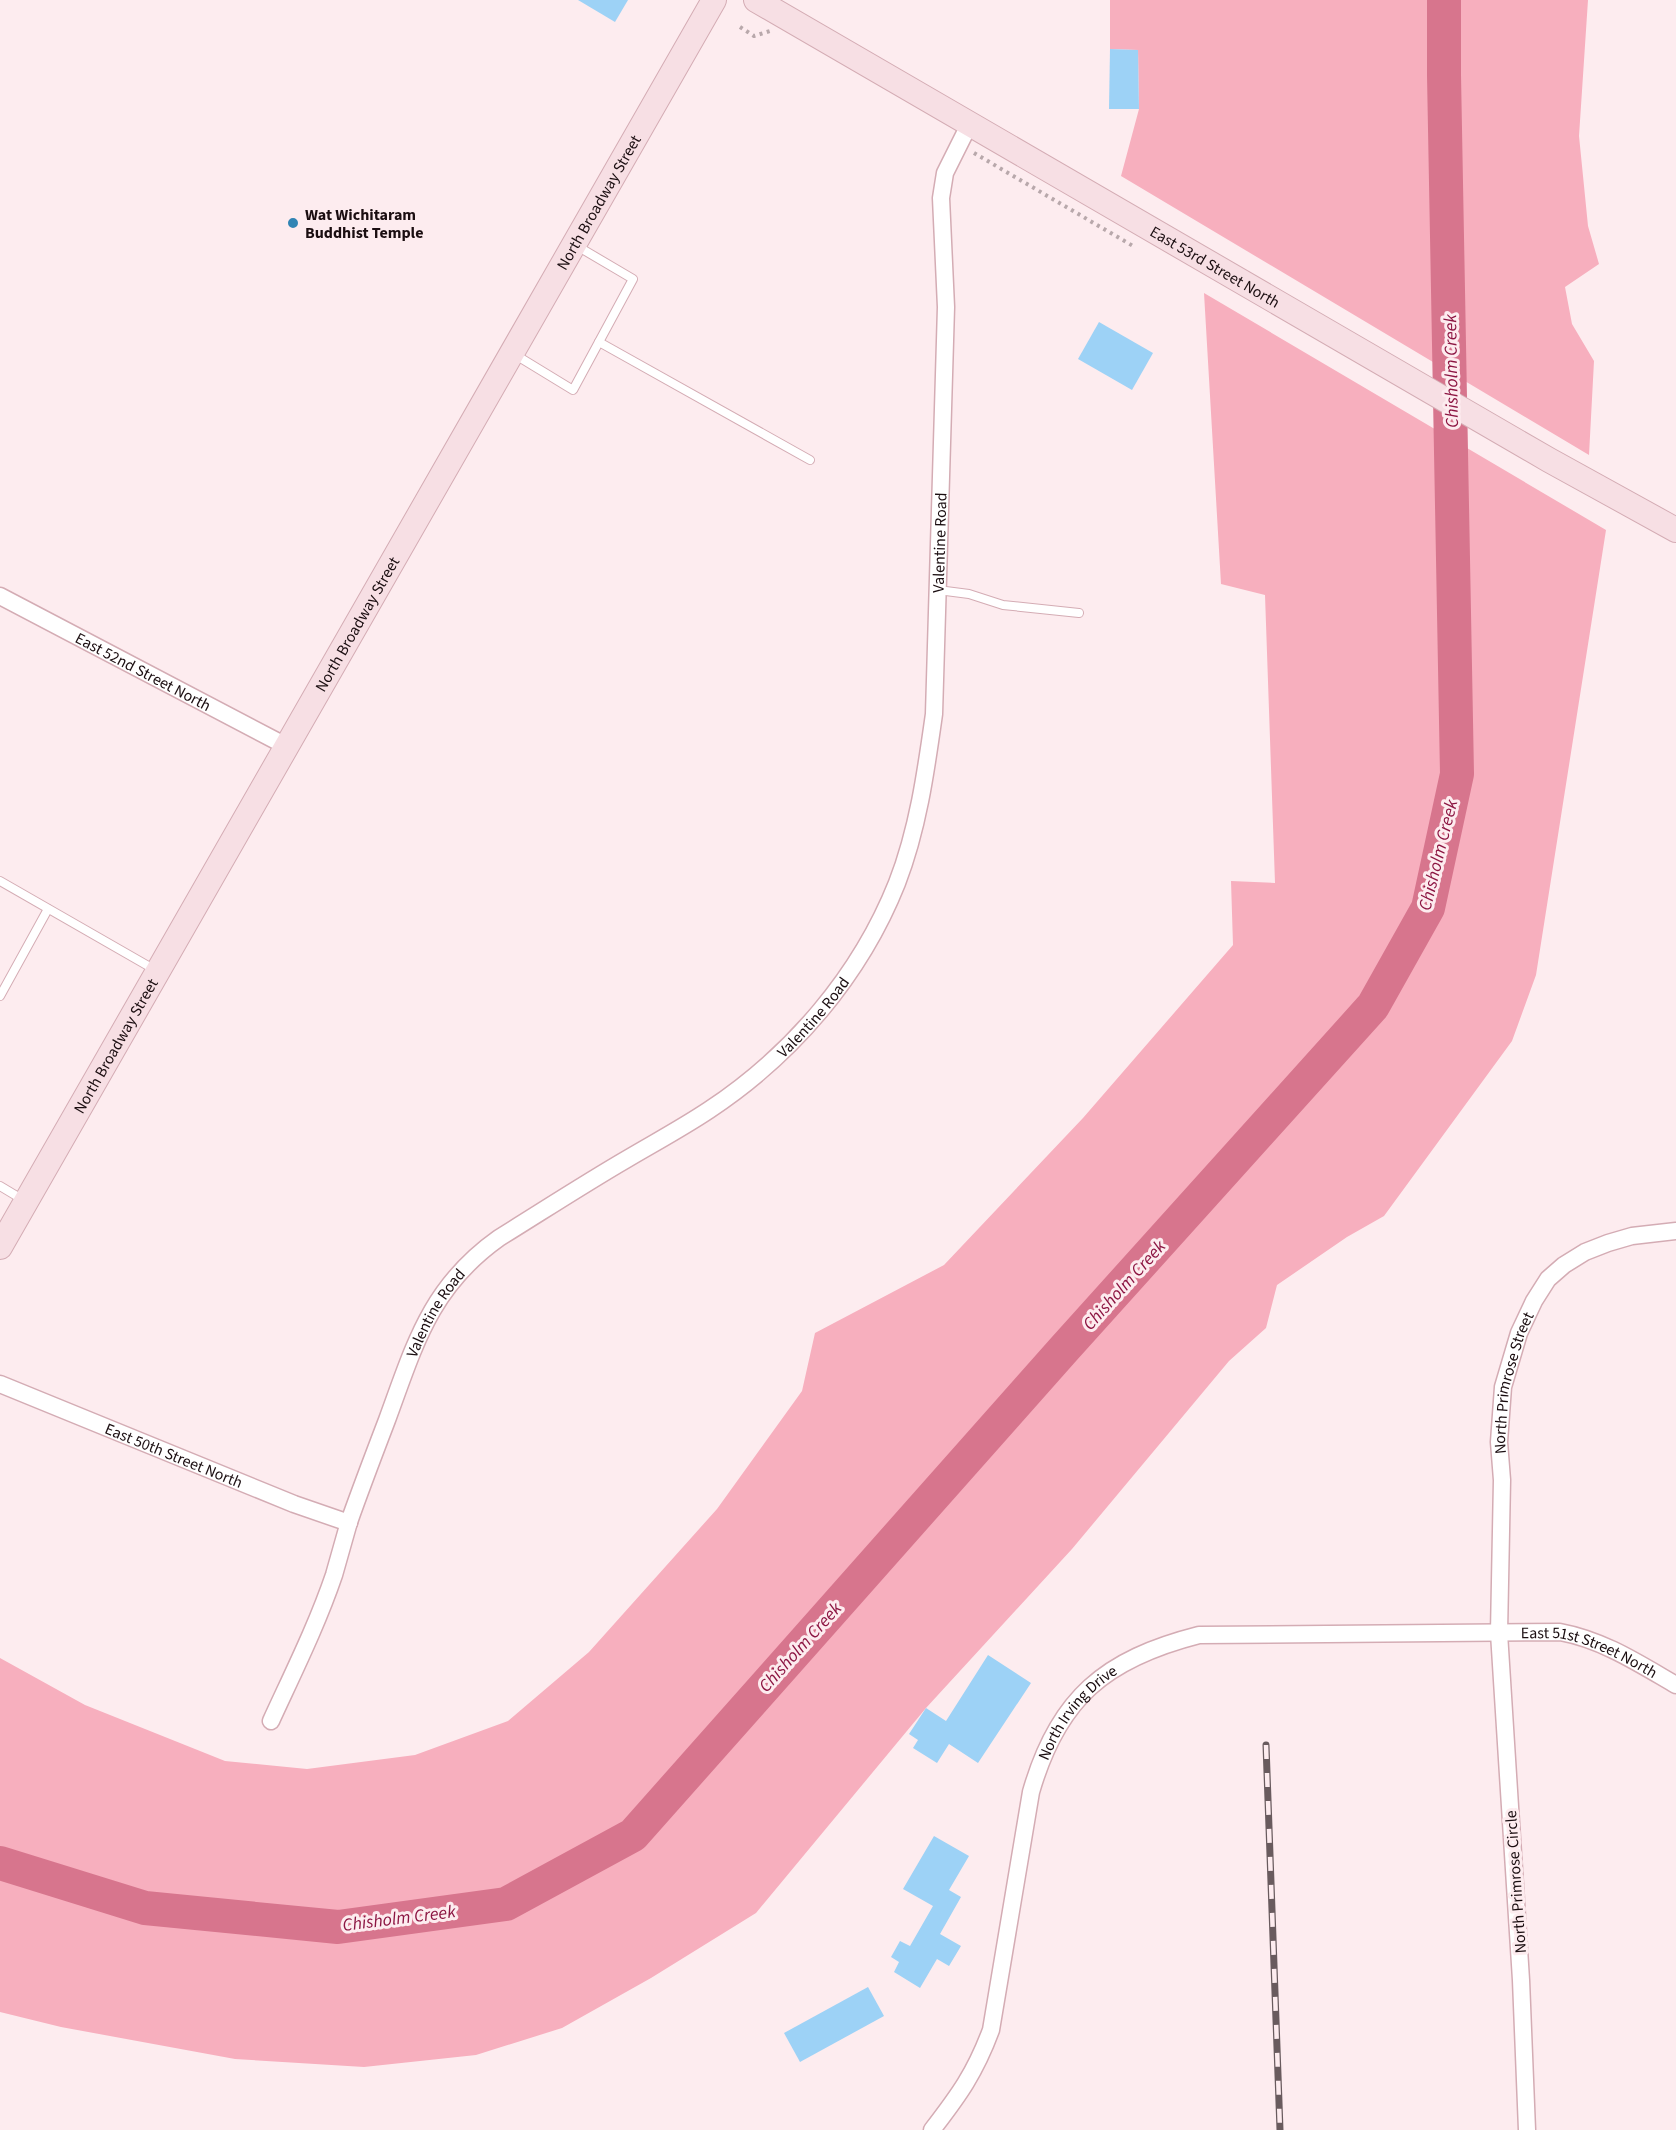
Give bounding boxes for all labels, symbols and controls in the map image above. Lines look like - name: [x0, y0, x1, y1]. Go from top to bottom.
- street label: North Broadway Street: [552, 131, 647, 274]
- place label: Wat Wichitaram Buddhist Temple: [305, 204, 423, 244]
- marker: Wat Wichitaram Buddhist Temple: [286, 216, 300, 230]
- street label: East 53rd Street North: [1146, 221, 1284, 314]
- water label: Chisholm Creek: [1438, 314, 1465, 428]
- street label: Valentine Road: [928, 492, 953, 593]
- street label: North Broadway Street: [310, 552, 405, 696]
- street label: East 52nd Street North: [71, 627, 215, 717]
- water label: Chisholm Creek: [1413, 797, 1464, 913]
- street label: Valentine Road: [772, 973, 855, 1063]
- street label: North Broadway Street: [69, 974, 164, 1118]
- water label: Chisholm Creek: [1077, 1234, 1172, 1336]
- street label: Valentine Road: [401, 1264, 470, 1361]
- street label: North Primrose Street: [1489, 1308, 1540, 1455]
- street label: East 50th Street North: [102, 1418, 246, 1494]
- water label: Chisholm Creek: [753, 1596, 848, 1698]
- street label: East 51st Street North: [1521, 1622, 1661, 1684]
- street label: North Irving Drive: [1033, 1660, 1122, 1764]
- street label: North Primrose Circle: [1500, 1810, 1532, 1954]
- water label: Chisholm Creek: [341, 1899, 457, 1938]

